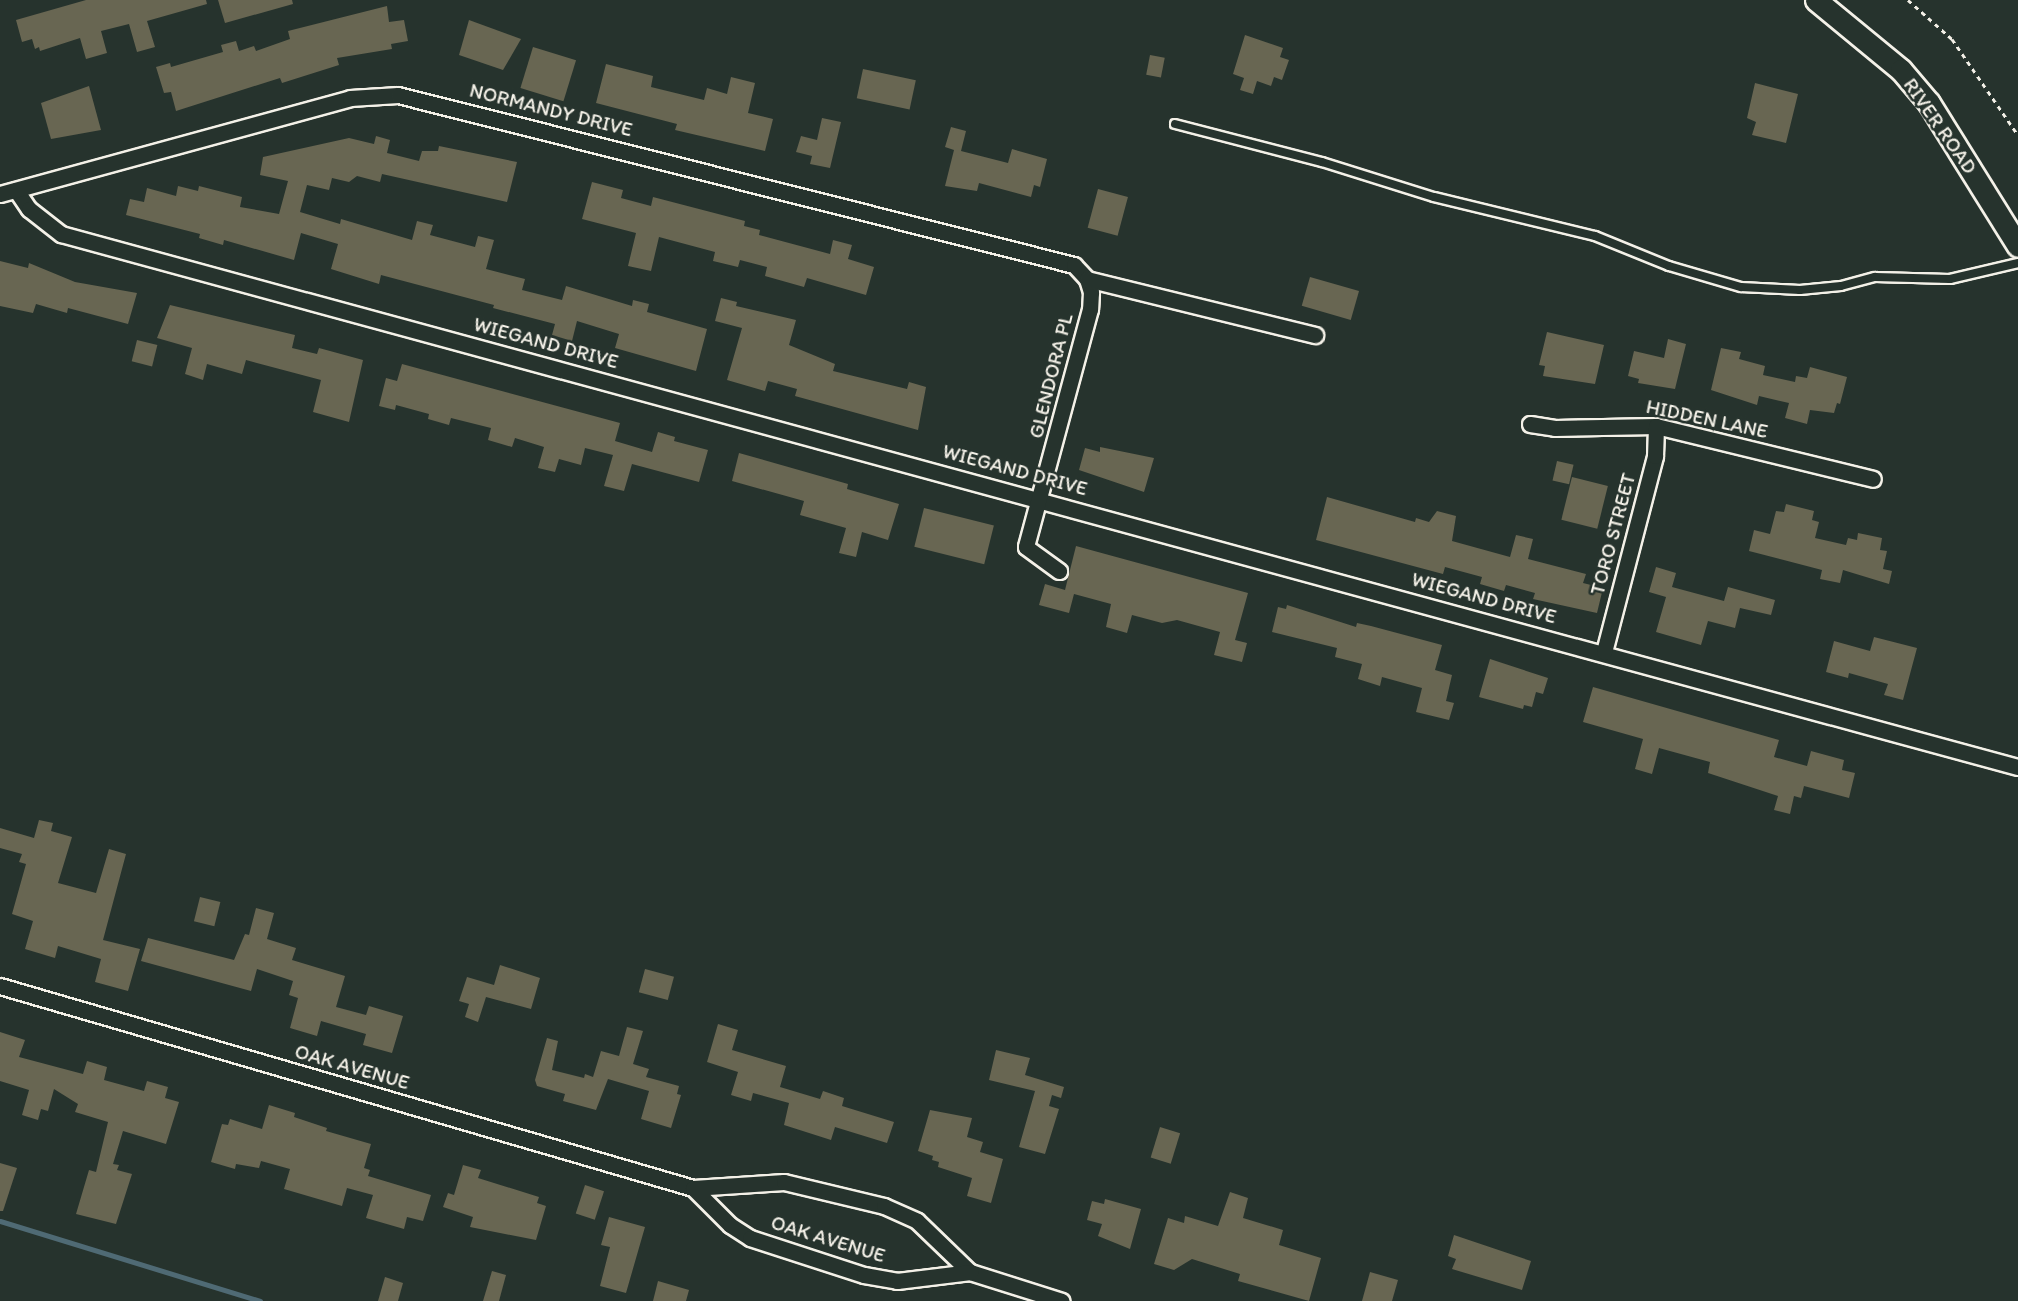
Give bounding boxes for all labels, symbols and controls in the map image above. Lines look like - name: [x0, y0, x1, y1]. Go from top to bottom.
- street label: RIVER ROAD: [1898, 73, 1982, 179]
- street label: NORMANDY DRIVE: [467, 78, 635, 142]
- street label: GLENDORA PL: [1024, 311, 1078, 441]
- street label: WIEGAND DRIVE: [471, 312, 621, 374]
- street label: HIDDEN LANE: [1644, 394, 1770, 444]
- street label: WIEGAND DRIVE: [940, 439, 1090, 501]
- street label: TORO STREET: [1585, 470, 1641, 598]
- street label: WIEGAND DRIVE: [1409, 567, 1559, 629]
- street label: OAK AVENUE: [292, 1039, 412, 1095]
- street label: OAK AVENUE: [768, 1210, 888, 1268]

